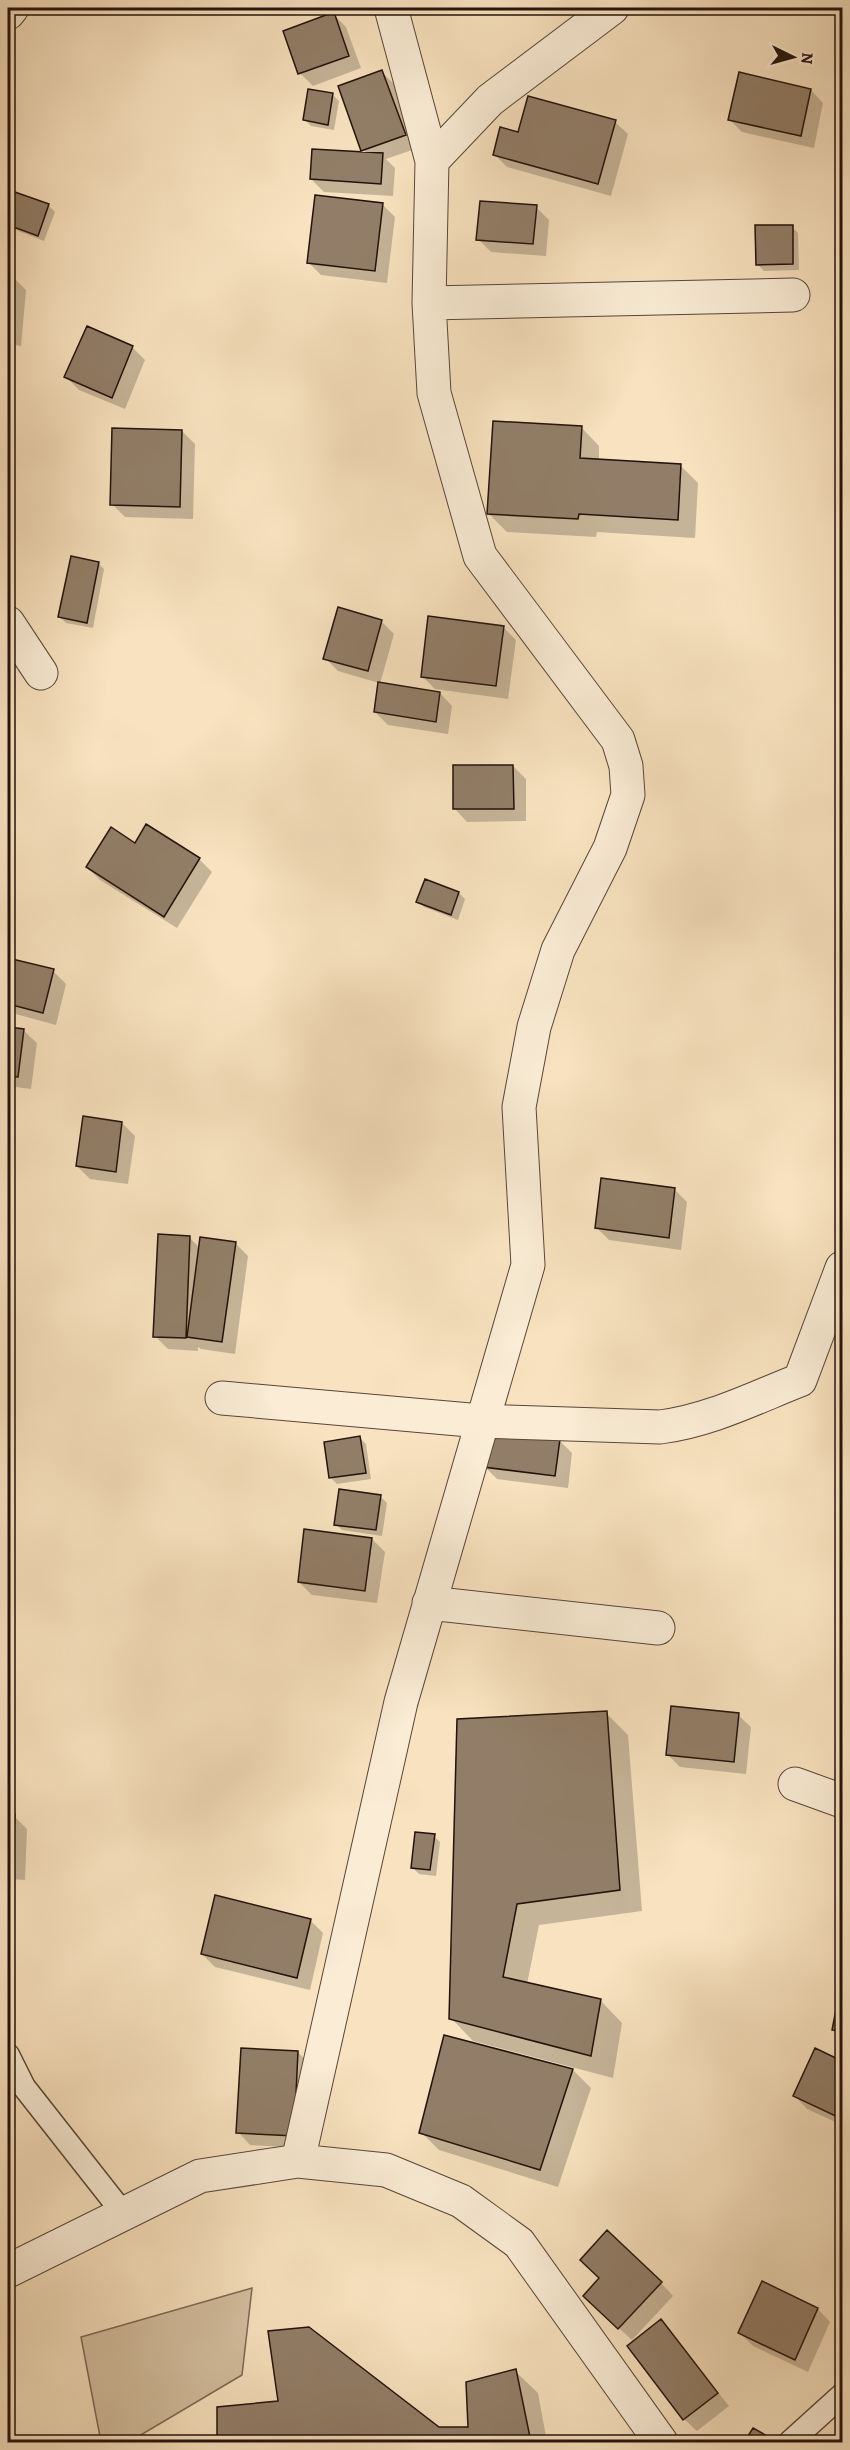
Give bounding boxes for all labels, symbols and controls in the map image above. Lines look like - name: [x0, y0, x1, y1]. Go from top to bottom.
- north arrow: [763, 27, 823, 87]
- text: N: [795, 51, 818, 65]

